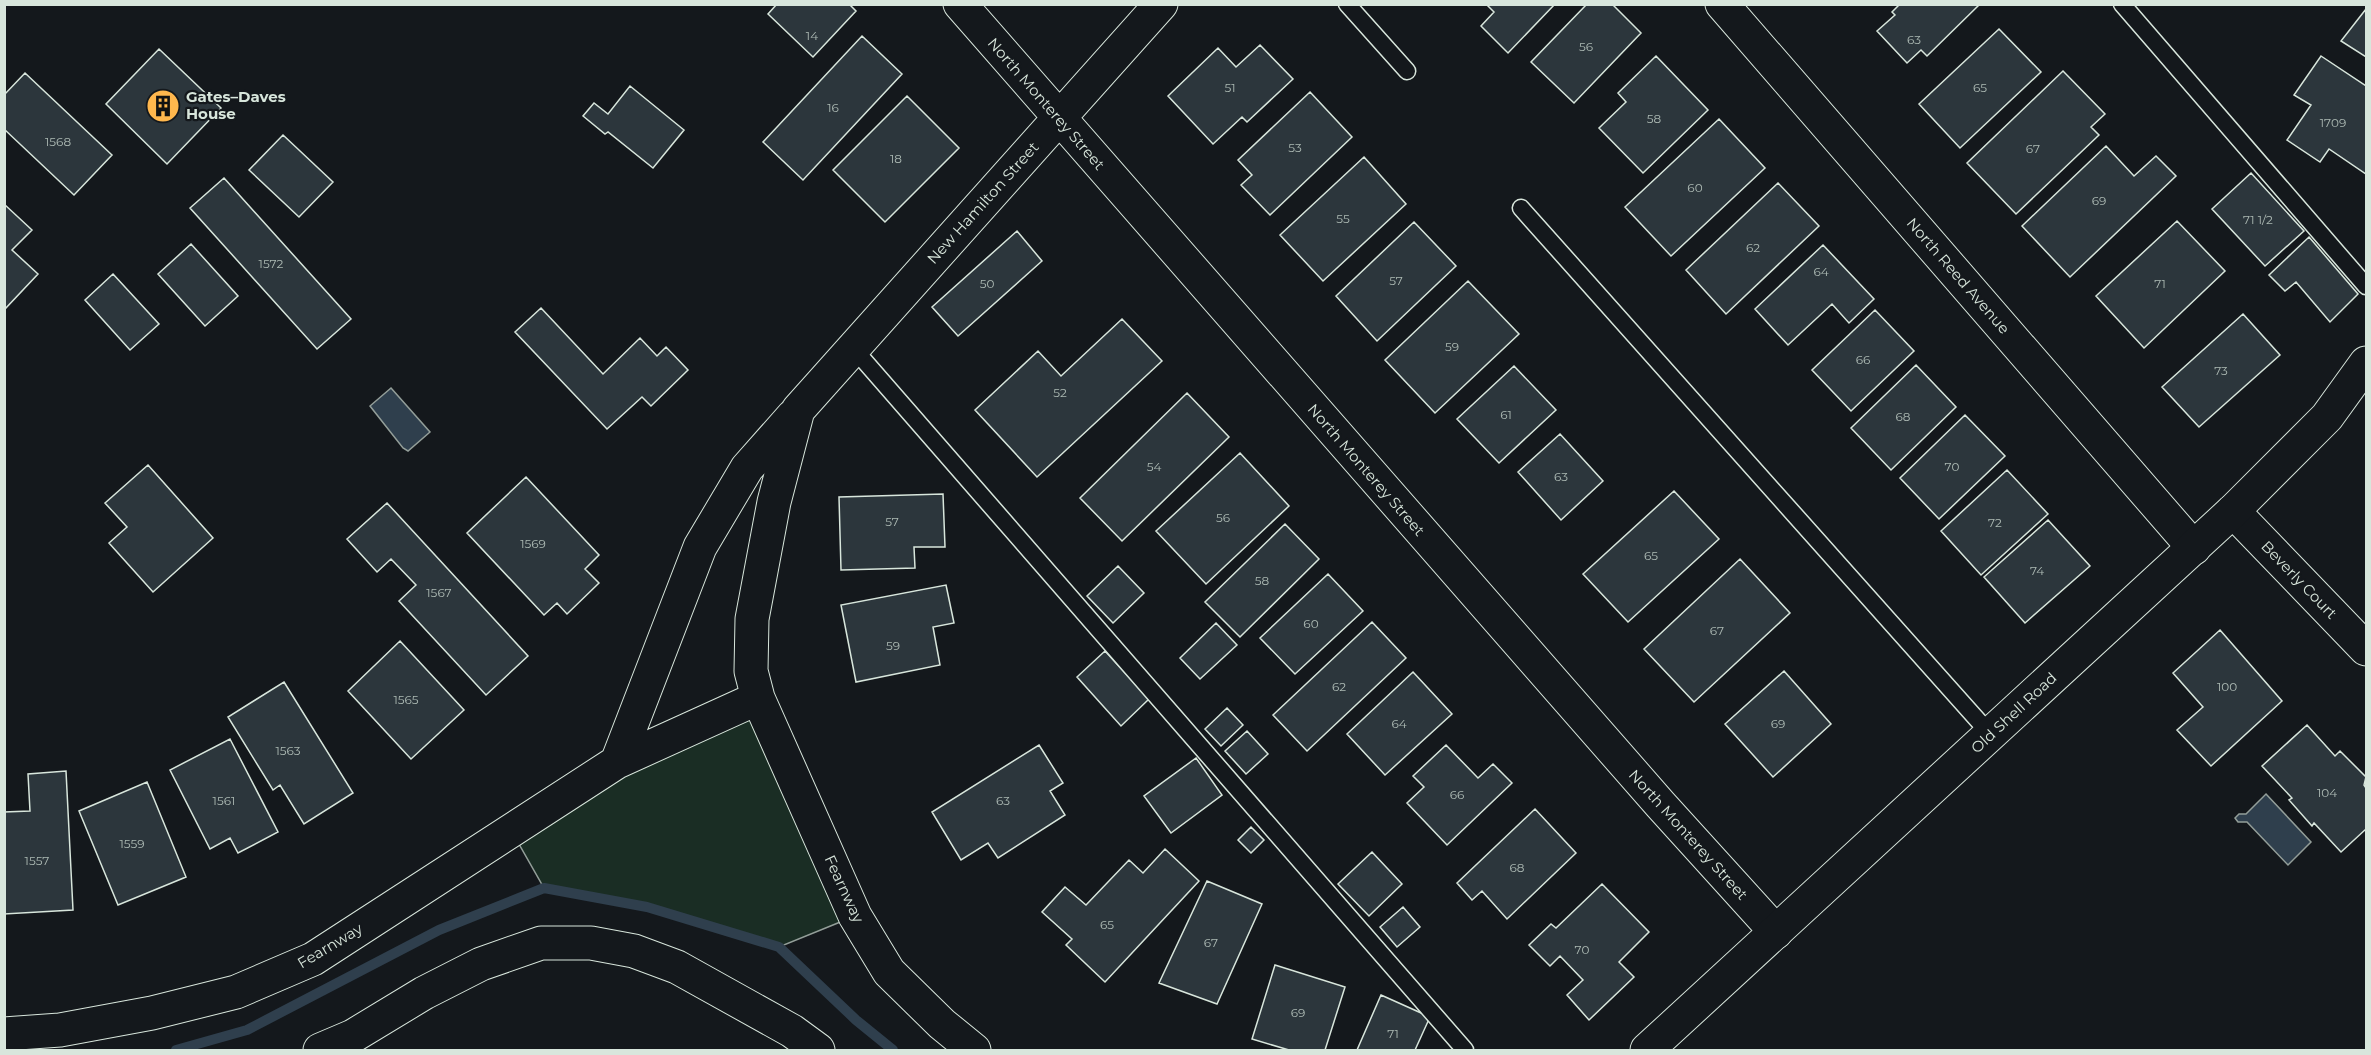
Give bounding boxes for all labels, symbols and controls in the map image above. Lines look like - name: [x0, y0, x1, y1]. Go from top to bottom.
- house number: 14: [806, 28, 818, 43]
- house number: 63: [1907, 32, 1921, 47]
- street label: North Monterey Street: [984, 34, 1109, 174]
- house number: 56: [1579, 39, 1593, 54]
- house number: 51: [1224, 80, 1236, 95]
- house number: 65: [1973, 80, 1987, 95]
- place label: Gates–Daves House: [186, 87, 286, 123]
- building icon: Gates–Daves House: [145, 88, 181, 124]
- house number: 16: [827, 100, 839, 115]
- house number: 58: [1647, 111, 1662, 126]
- house number: 1709: [2320, 115, 2346, 130]
- house number: 1568: [45, 134, 71, 149]
- street label: New Hamilton Street: [923, 138, 1042, 268]
- house number: 53: [1288, 140, 1302, 155]
- house number: 67: [2026, 141, 2040, 156]
- house number: 18: [890, 151, 902, 166]
- house number: 60: [1687, 180, 1703, 195]
- house number: 69: [2092, 193, 2106, 208]
- house number: 55: [1336, 211, 1350, 226]
- house number: 71 1/2: [2243, 212, 2273, 227]
- street label: North Reed Avenue: [1903, 214, 2014, 338]
- house number: 62: [1746, 240, 1760, 255]
- house number: 1572: [259, 256, 284, 271]
- house number: 64: [1813, 264, 1829, 279]
- house number: 57: [1389, 273, 1403, 288]
- house number: 50: [980, 276, 994, 291]
- house number: 71: [2154, 276, 2166, 291]
- house number: 59: [1445, 339, 1459, 354]
- house number: 66: [1856, 352, 1870, 367]
- house number: 73: [2214, 363, 2228, 378]
- house number: 52: [1053, 385, 1067, 400]
- street label: North Monterey Street: [1304, 400, 1429, 540]
- house number: 61: [1500, 407, 1512, 422]
- house number: 68: [1896, 409, 1911, 424]
- house number: 54: [1147, 459, 1161, 474]
- house number: 70: [1945, 459, 1959, 474]
- house number: 63: [1554, 469, 1568, 484]
- house number: 56: [1216, 510, 1230, 525]
- house number: 57: [885, 514, 899, 529]
- house number: 72: [1988, 515, 2002, 530]
- house number: 1569: [520, 536, 546, 551]
- street label: Beverly Court: [2257, 537, 2341, 623]
- house number: 65: [1644, 548, 1658, 563]
- house number: 74: [2030, 563, 2044, 578]
- house number: 58: [1255, 573, 1270, 588]
- house number: 1567: [426, 585, 452, 600]
- house number: 60: [1303, 616, 1319, 631]
- house number: 67: [1710, 623, 1724, 638]
- house number: 59: [886, 638, 900, 653]
- street label: Old Shell Road: [1967, 668, 2060, 757]
- house number: 62: [1332, 679, 1346, 694]
- house number: 100: [2217, 679, 2237, 694]
- house number: 1565: [393, 692, 419, 707]
- house number: 64: [1391, 716, 1407, 731]
- house number: 69: [1771, 716, 1785, 731]
- house number: 1563: [275, 743, 301, 758]
- street label: North Monterey Street: [1625, 766, 1752, 904]
- house number: 104: [2317, 785, 2337, 800]
- house number: 66: [1450, 787, 1464, 802]
- house number: 1561: [213, 793, 235, 808]
- house number: 63: [996, 793, 1010, 808]
- house number: 1559: [119, 836, 145, 851]
- street label: Fearnway: [821, 852, 869, 926]
- house number: 1557: [25, 853, 49, 868]
- house number: 68: [1510, 860, 1525, 875]
- house number: 65: [1100, 917, 1114, 932]
- street label: Fearnway: [294, 918, 366, 972]
- house number: 67: [1204, 935, 1218, 950]
- house number: 70: [1575, 942, 1589, 957]
- house number: 69: [1291, 1005, 1305, 1020]
- house number: 71: [1387, 1026, 1399, 1041]

